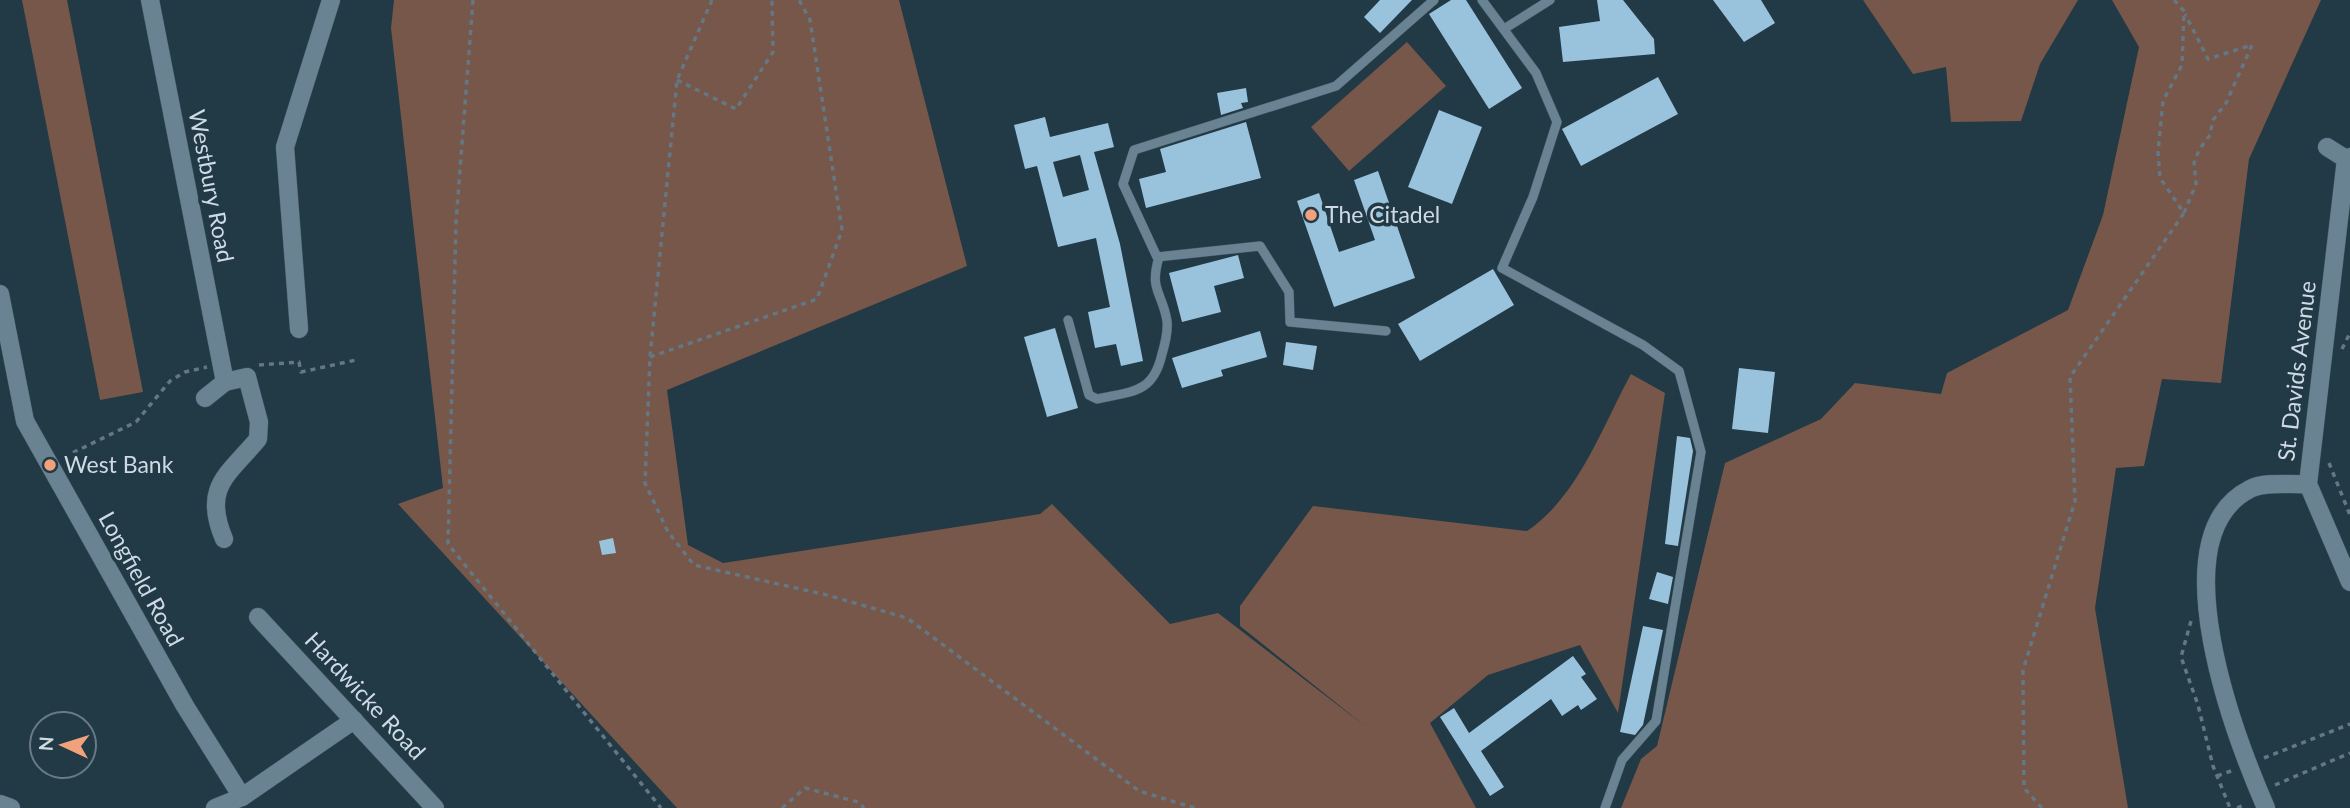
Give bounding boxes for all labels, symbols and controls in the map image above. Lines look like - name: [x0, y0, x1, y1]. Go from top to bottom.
- street label: Westbury Road: [183, 107, 241, 265]
- place label: The Citadel: [1325, 200, 1440, 228]
- marker: The Citadel: [1303, 207, 1319, 223]
- street label: St. Davids Avenue: [2271, 279, 2321, 463]
- place label: West Bank: [64, 450, 174, 478]
- marker: West Bank: [42, 457, 58, 473]
- street label: Longfield Road: [93, 506, 190, 651]
- street label: Hardwicke Road: [300, 626, 432, 765]
- north arrow: [28, 710, 98, 780]
- text: N: [34, 736, 58, 752]

